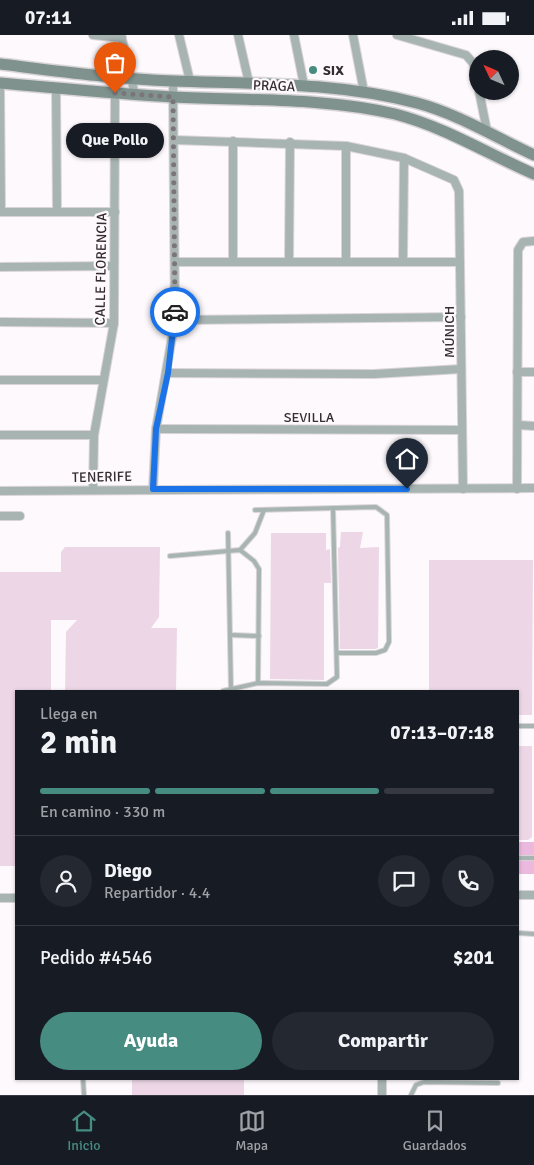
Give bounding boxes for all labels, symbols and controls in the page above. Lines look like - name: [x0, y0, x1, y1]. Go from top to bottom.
- text: 07:11: [25, 6, 72, 30]
- pin: [94, 42, 136, 93]
- icon: bag: [101, 49, 129, 77]
- north arrow: [469, 50, 519, 100]
- map controls: [469, 50, 519, 100]
- place label: SIX: [323, 62, 344, 79]
- marker: SIX: [307, 64, 319, 76]
- street label: PRAGA: [253, 77, 296, 95]
- callout: Que Pollo: [66, 123, 164, 158]
- text: Que Pollo: [82, 130, 148, 150]
- street label: CALLE FLORENCIA: [92, 212, 110, 326]
- courier: [150, 287, 200, 337]
- icon: car: [161, 298, 189, 326]
- street label: MÚNICH: [441, 306, 458, 358]
- street label: SEVILLA: [284, 409, 335, 426]
- pin: [386, 438, 428, 489]
- icon: home: [393, 445, 421, 473]
- street label: TENERIFE: [72, 468, 132, 486]
- text: Llega en: [40, 704, 98, 724]
- text: 07:13–07:18: [390, 721, 494, 745]
- text: 2 min: [40, 723, 117, 762]
- text: En camino · 330 m: [40, 802, 165, 822]
- button: person: [40, 855, 92, 907]
- button: chat: [378, 855, 430, 907]
- button: phone: [442, 855, 494, 907]
- text: Diego: [104, 859, 152, 883]
- text: Repartidor · 4.4: [104, 883, 210, 903]
- text: Pedido #4546: [40, 946, 152, 970]
- text: $201: [453, 946, 494, 970]
- button: Ayuda: [40, 1012, 262, 1070]
- button: Compartir: [272, 1012, 494, 1070]
- tab: Inicio: [67, 1107, 101, 1154]
- tab: Mapa: [235, 1107, 268, 1154]
- tab: Guardados: [403, 1107, 467, 1154]

